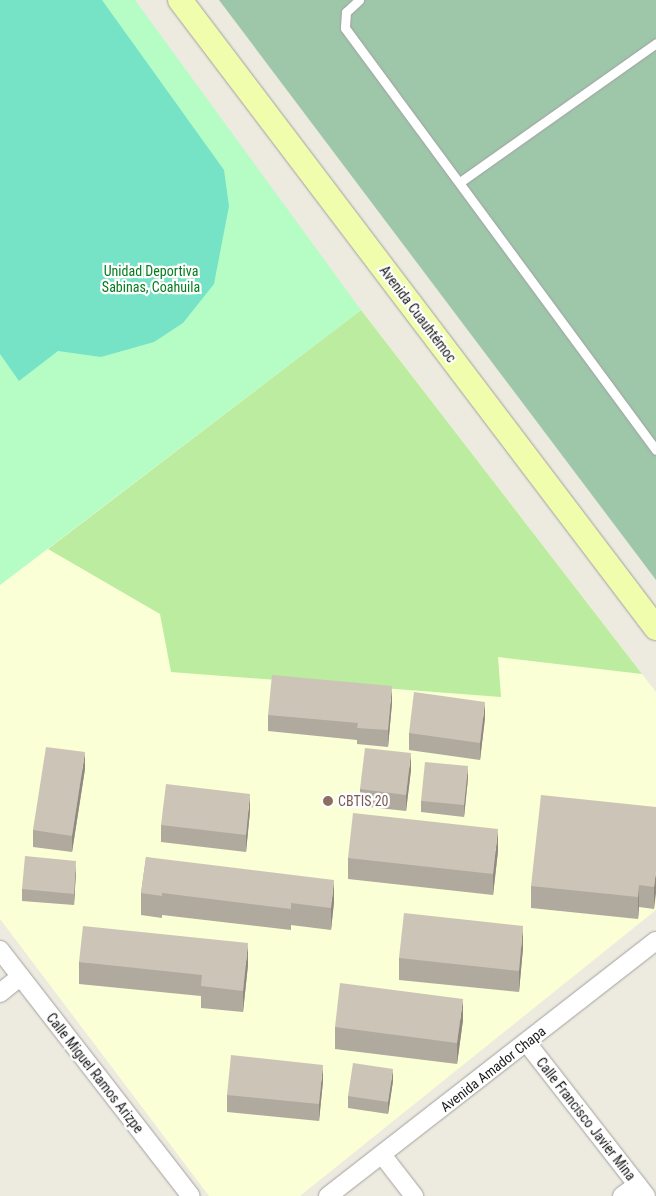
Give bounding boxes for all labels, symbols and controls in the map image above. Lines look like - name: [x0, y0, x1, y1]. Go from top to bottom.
- street label: Avenida Cuauhtémoc: [376, 262, 460, 366]
- park label: Unidad Deportiva Sabinas, Coahuila: [102, 263, 200, 296]
- place label: CBTIS 20: [338, 793, 388, 809]
- marker: CBTIS 20: [322, 795, 334, 807]
- street label: Calle Miguel Ramos Arizpe: [43, 1010, 147, 1136]
- street label: Avenida Amador Chapa: [437, 1023, 549, 1115]
- street label: Calle Francisco Javier Mina: [533, 1054, 639, 1184]

